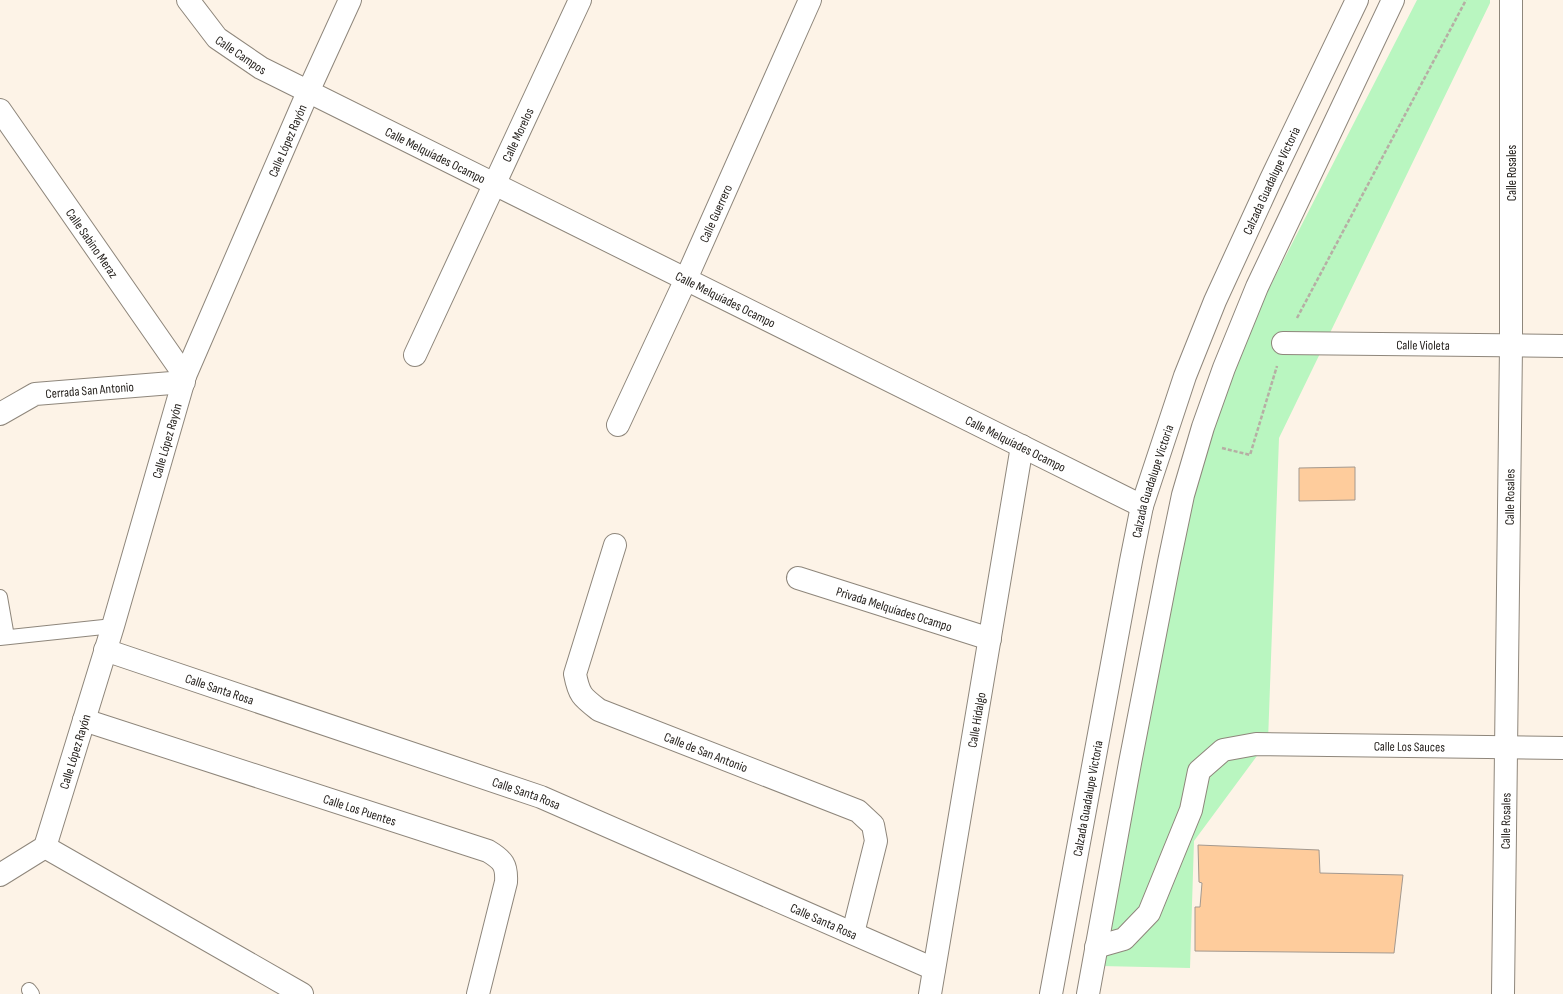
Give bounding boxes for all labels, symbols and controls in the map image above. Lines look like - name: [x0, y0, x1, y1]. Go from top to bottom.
- street label: Calle Campos: [212, 32, 269, 78]
- street label: Calle López Rayón: [265, 102, 311, 180]
- street label: Calle Morelos: [499, 105, 538, 165]
- street label: Calle Melquíades Ocampo: [382, 124, 488, 187]
- street label: Calzada Guadalupe Victoria: [1240, 124, 1304, 237]
- street label: Calle Rosales: [1504, 144, 1520, 201]
- street label: Calle Guerrero: [696, 182, 736, 245]
- street label: Calle Sabino Meraz: [62, 206, 122, 282]
- street label: Calle Melquíades Ocampo: [672, 268, 778, 332]
- street label: Calle Violeta: [1396, 337, 1450, 354]
- street label: Cerrada San Antonio: [45, 379, 134, 402]
- street label: Calle López Rayón: [149, 402, 186, 480]
- street label: Calle Melquíades Ocampo: [963, 413, 1068, 476]
- street label: Calzada Guadalupe Victoria: [1129, 423, 1177, 539]
- street label: Calle Rosales: [1502, 468, 1518, 525]
- street label: Privada Melquíades Ocampo: [834, 584, 954, 635]
- street label: Calle Santa Rosa: [183, 671, 256, 709]
- street label: Calle Hidalgo: [965, 691, 990, 749]
- street label: Calle López Rayón: [56, 712, 94, 791]
- street label: Calle de San Antonio: [662, 729, 750, 776]
- street label: Calzada Guadalupe Victoria: [1070, 739, 1107, 858]
- street label: Calle Los Sauces: [1374, 739, 1445, 755]
- street label: Calle Santa Rosa: [490, 774, 563, 814]
- street label: Calle Los Puentes: [321, 791, 398, 830]
- street label: Calle Rosales: [1498, 792, 1514, 849]
- street label: Calle Santa Rosa: [788, 900, 859, 943]

